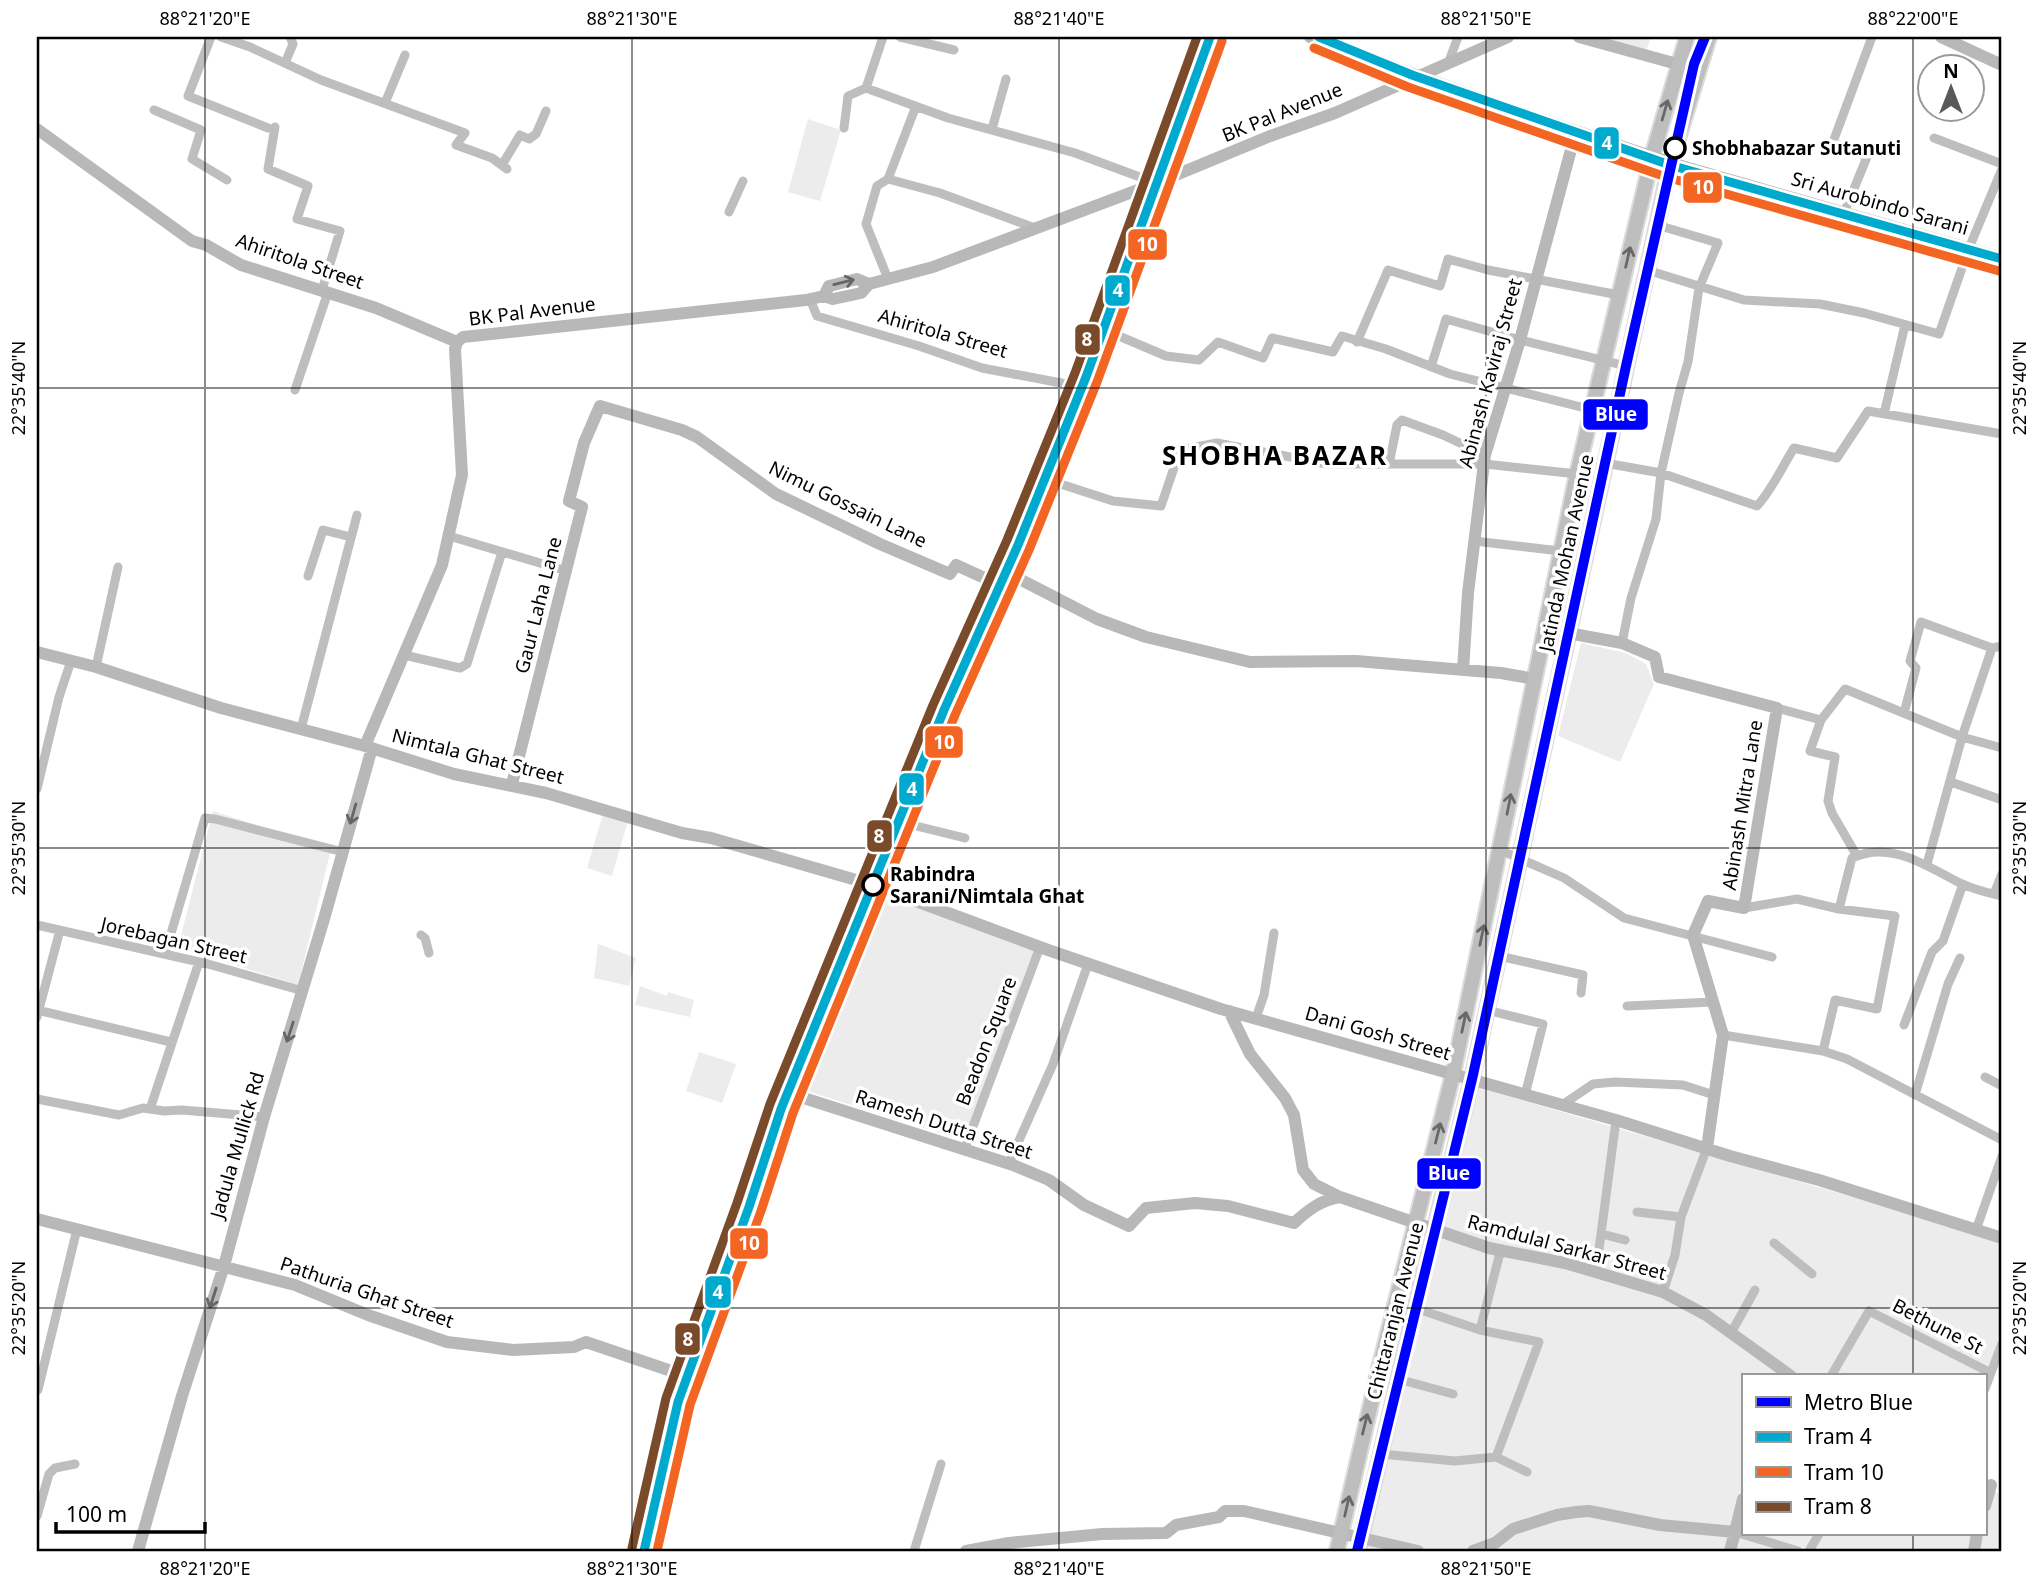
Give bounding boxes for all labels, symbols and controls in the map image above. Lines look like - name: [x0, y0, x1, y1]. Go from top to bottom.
- text: 88°21'20"E: [160, 6, 250, 30]
- text: 88°21'30"E: [587, 6, 677, 30]
- text: 88°21'40"E: [1014, 6, 1104, 30]
- text: 88°21'50"E: [1441, 6, 1531, 30]
- text: 88°22'00"E: [1868, 6, 1958, 30]
- north arrow: [1916, 52, 1986, 122]
- text: N: [1943, 58, 1959, 84]
- street label: BK Pal Avenue: [1218, 76, 1346, 148]
- one-way arrow: [1660, 99, 1673, 121]
- line badge: 4: [1593, 126, 1620, 160]
- text: 4: [1602, 130, 1613, 156]
- place label: Shobhabazar Sutanuti: [1692, 135, 1901, 161]
- marker: Shobhabazar Sutanuti: [1664, 137, 1686, 159]
- street label: Sri Aurobindo Sarani: [1788, 165, 1972, 241]
- line badge: 10: [1682, 171, 1723, 204]
- text: 10: [1692, 174, 1714, 200]
- street label: Ahiritola Street: [233, 227, 367, 295]
- line badge: 10: [1127, 228, 1168, 261]
- text: 10: [1136, 231, 1158, 257]
- one-way arrow: [1622, 246, 1635, 269]
- line badge: 4: [1104, 274, 1131, 307]
- one-way arrow: [832, 275, 855, 288]
- street label: Abinash Kaviraj Street: [1452, 275, 1528, 470]
- text: 4: [1113, 277, 1124, 303]
- street label: BK Pal Avenue: [467, 290, 597, 332]
- street label: Ahiritola Street: [875, 302, 1011, 364]
- line badge: 8: [1074, 323, 1101, 356]
- text: 8: [1082, 326, 1093, 352]
- text: 22°35'40"N: [6, 341, 30, 435]
- text: 22°35'40"N: [2007, 341, 2031, 435]
- line badge: Blue: [1582, 398, 1649, 431]
- text: Blue: [1595, 401, 1637, 427]
- district label: SHOBHA BAZAR: [1162, 437, 1388, 473]
- street label: Jatinda Mohan Avenue: [1532, 452, 1600, 656]
- street label: Nimu Gossain Lane: [765, 454, 931, 554]
- street label: Gaur Laha Lane: [508, 534, 568, 676]
- street label: Abinash Mitra Lane: [1716, 718, 1768, 892]
- street label: Nimtala Ghat Street: [389, 722, 567, 790]
- line badge: 10: [924, 725, 964, 759]
- text: 10: [933, 729, 955, 755]
- line badge: 4: [898, 772, 925, 806]
- text: 4: [907, 776, 918, 802]
- one-way arrow: [1503, 793, 1517, 816]
- text: 22°35'30"N: [6, 801, 30, 895]
- text: 22°35'30"N: [2007, 801, 2031, 895]
- one-way arrow: [346, 803, 359, 825]
- line badge: 8: [866, 819, 893, 853]
- text: 8: [874, 823, 885, 849]
- place label: Rabindra Sarani/Nimtala Ghat: [890, 861, 1084, 909]
- marker: Rabindra Sarani/Nimtala Ghat: [862, 874, 884, 896]
- street label: Jorebagan Street: [96, 910, 250, 969]
- one-way arrow: [1475, 924, 1489, 947]
- street label: Beadon Square: [949, 973, 1023, 1109]
- street label: Dani Gosh Street: [1302, 1000, 1454, 1066]
- one-way arrow: [1457, 1011, 1471, 1034]
- one-way arrow: [283, 1021, 295, 1043]
- street label: Jadula Mullick Rd: [203, 1069, 270, 1223]
- street label: Ramesh Dutta Street: [852, 1083, 1036, 1165]
- one-way arrow: [1432, 1122, 1445, 1145]
- line badge: Blue: [1416, 1157, 1482, 1190]
- text: Blue: [1428, 1160, 1470, 1186]
- street label: Ramdulal Sarkar Street: [1465, 1208, 1669, 1286]
- street label: Chittaranjan Avenue: [1360, 1220, 1430, 1402]
- line badge: 10: [729, 1227, 769, 1260]
- text: 10: [738, 1230, 760, 1256]
- street label: Pathuria Ghat Street: [277, 1250, 457, 1334]
- text: 22°35'20"N: [6, 1261, 30, 1355]
- text: 22°35'20"N: [2007, 1261, 2031, 1355]
- line badge: 4: [704, 1275, 732, 1309]
- text: 4: [713, 1279, 724, 1305]
- one-way arrow: [206, 1287, 219, 1309]
- street label: Bethune St: [1888, 1292, 1988, 1360]
- line badge: 8: [674, 1322, 701, 1356]
- text: 8: [683, 1326, 694, 1352]
- legend: [1742, 1374, 1986, 1536]
- text: Metro Blue: [1804, 1388, 1913, 1416]
- one-way arrow: [1359, 1413, 1372, 1436]
- text: Tram 4: [1804, 1422, 1872, 1450]
- text: Tram 10: [1804, 1458, 1884, 1486]
- scale bar: [56, 1490, 205, 1534]
- text: Tram 8: [1804, 1492, 1872, 1520]
- one-way arrow: [1341, 1495, 1354, 1518]
- text: 100 m: [66, 1500, 127, 1528]
- text: 88°21'20"E: [160, 1556, 250, 1580]
- text: 88°21'30"E: [587, 1556, 677, 1580]
- text: 88°21'40"E: [1014, 1556, 1104, 1580]
- text: 88°21'50"E: [1441, 1556, 1531, 1580]

